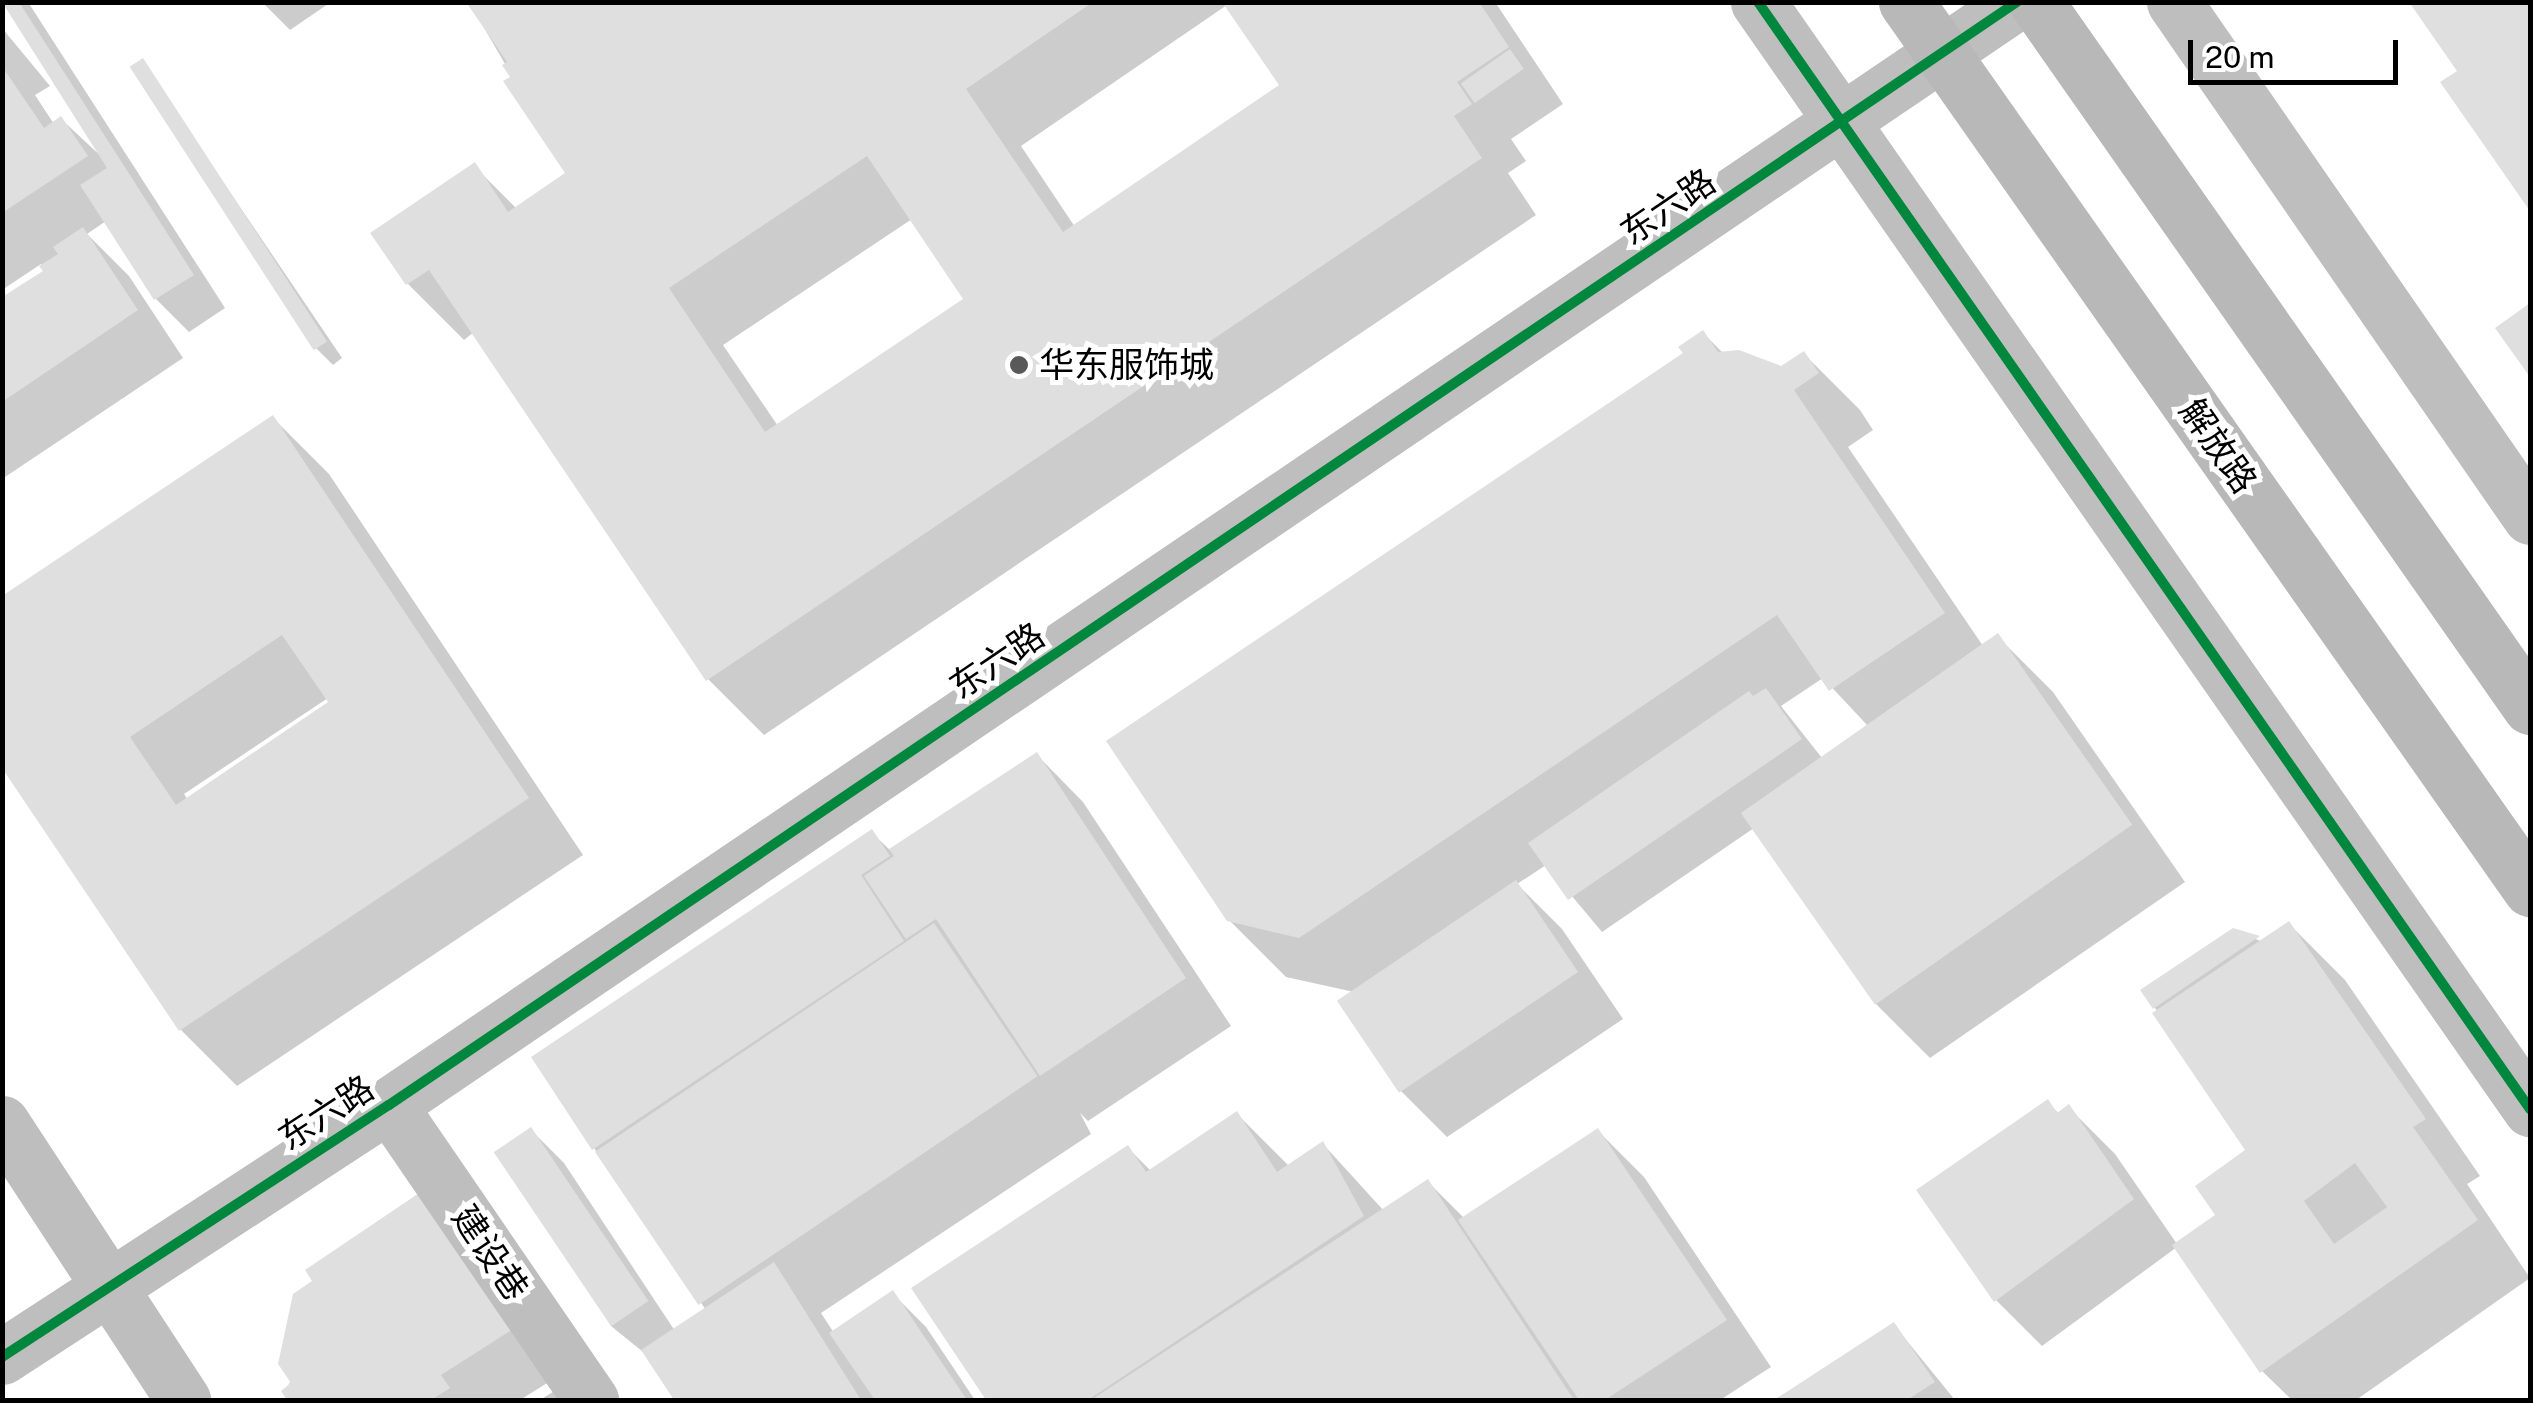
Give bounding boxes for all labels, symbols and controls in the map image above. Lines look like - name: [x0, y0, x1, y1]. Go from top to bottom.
- scale bar: [2193, 20, 2403, 82]
- text: 20 m: [2205, 39, 2274, 75]
- street label: 东六路: [1613, 160, 1723, 254]
- place label: 华东服饰城: [1039, 344, 1214, 386]
- marker: 华东服饰城: [1008, 354, 1030, 376]
- street label: 解放路: [2171, 391, 2265, 501]
- street label: 东六路: [942, 614, 1052, 708]
- street label: 东六路: [271, 1067, 381, 1159]
- street label: 建设巷: [443, 1198, 537, 1308]

